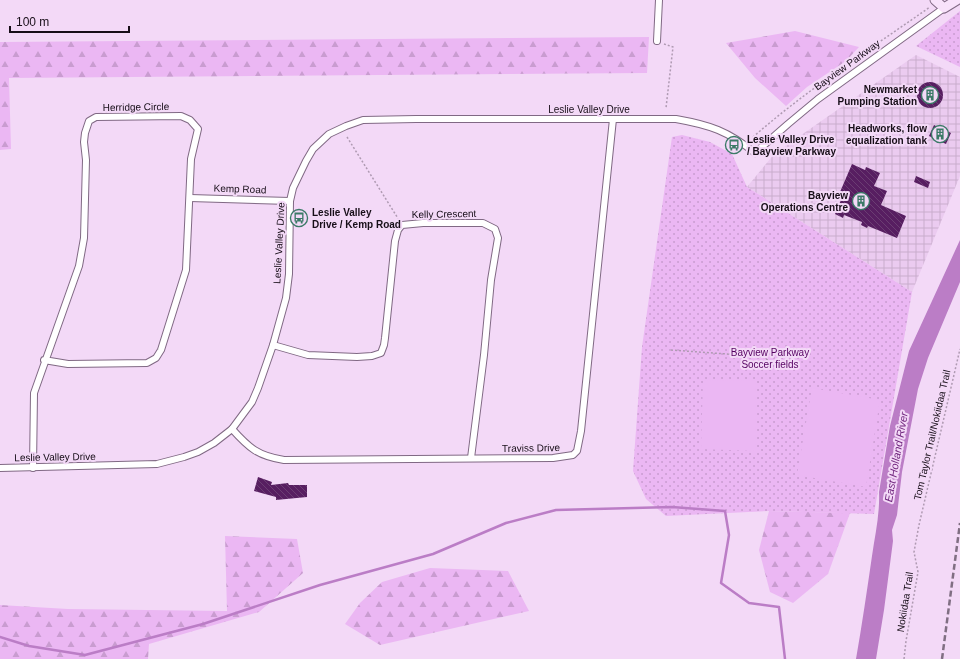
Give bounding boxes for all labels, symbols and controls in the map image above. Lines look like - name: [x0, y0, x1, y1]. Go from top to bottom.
- scale bar: [10, 8, 129, 34]
- text: 100 m: [16, 15, 49, 29]
- street label: Bayview Parkway: [812, 38, 882, 92]
- place label: Newmarket Pumping Station: [838, 84, 918, 107]
- building icon: Newmarket Pumping Station: [920, 85, 940, 105]
- street label: Herridge Circle: [103, 101, 170, 113]
- street label: Leslie Valley Drive: [548, 104, 630, 115]
- place label: Headworks, flow equalization tank: [846, 123, 927, 146]
- building icon: Headworks, flow equalization tank: [930, 124, 950, 144]
- place label: Leslie Valley Drive / Bayview Parkway: [747, 134, 836, 157]
- bus stop icon: Leslie Valley Drive / Bayview Parkway: [724, 135, 744, 155]
- street label: Kemp Road: [213, 183, 267, 195]
- place label: Bayview Operations Centre: [761, 190, 848, 213]
- building icon: Bayview Operations Centre: [851, 191, 871, 211]
- street label: Leslie Valley Drive: [271, 202, 287, 284]
- place label: Leslie Valley Drive / Kemp Road: [312, 207, 401, 230]
- bus stop icon: Leslie Valley Drive / Kemp Road: [289, 208, 309, 228]
- street label: Kelly Crescent: [412, 208, 477, 220]
- park label: Bayview Parkway Soccer fields: [731, 347, 809, 370]
- street label: Tom Taylor Trail/Nokiidaa Trail: [912, 369, 952, 501]
- water label: East Holland River: [882, 410, 910, 503]
- street label: Traviss Drive: [502, 442, 561, 454]
- street label: Leslie Valley Drive: [14, 451, 96, 463]
- street label: Nokiidaa Trail: [895, 571, 915, 633]

